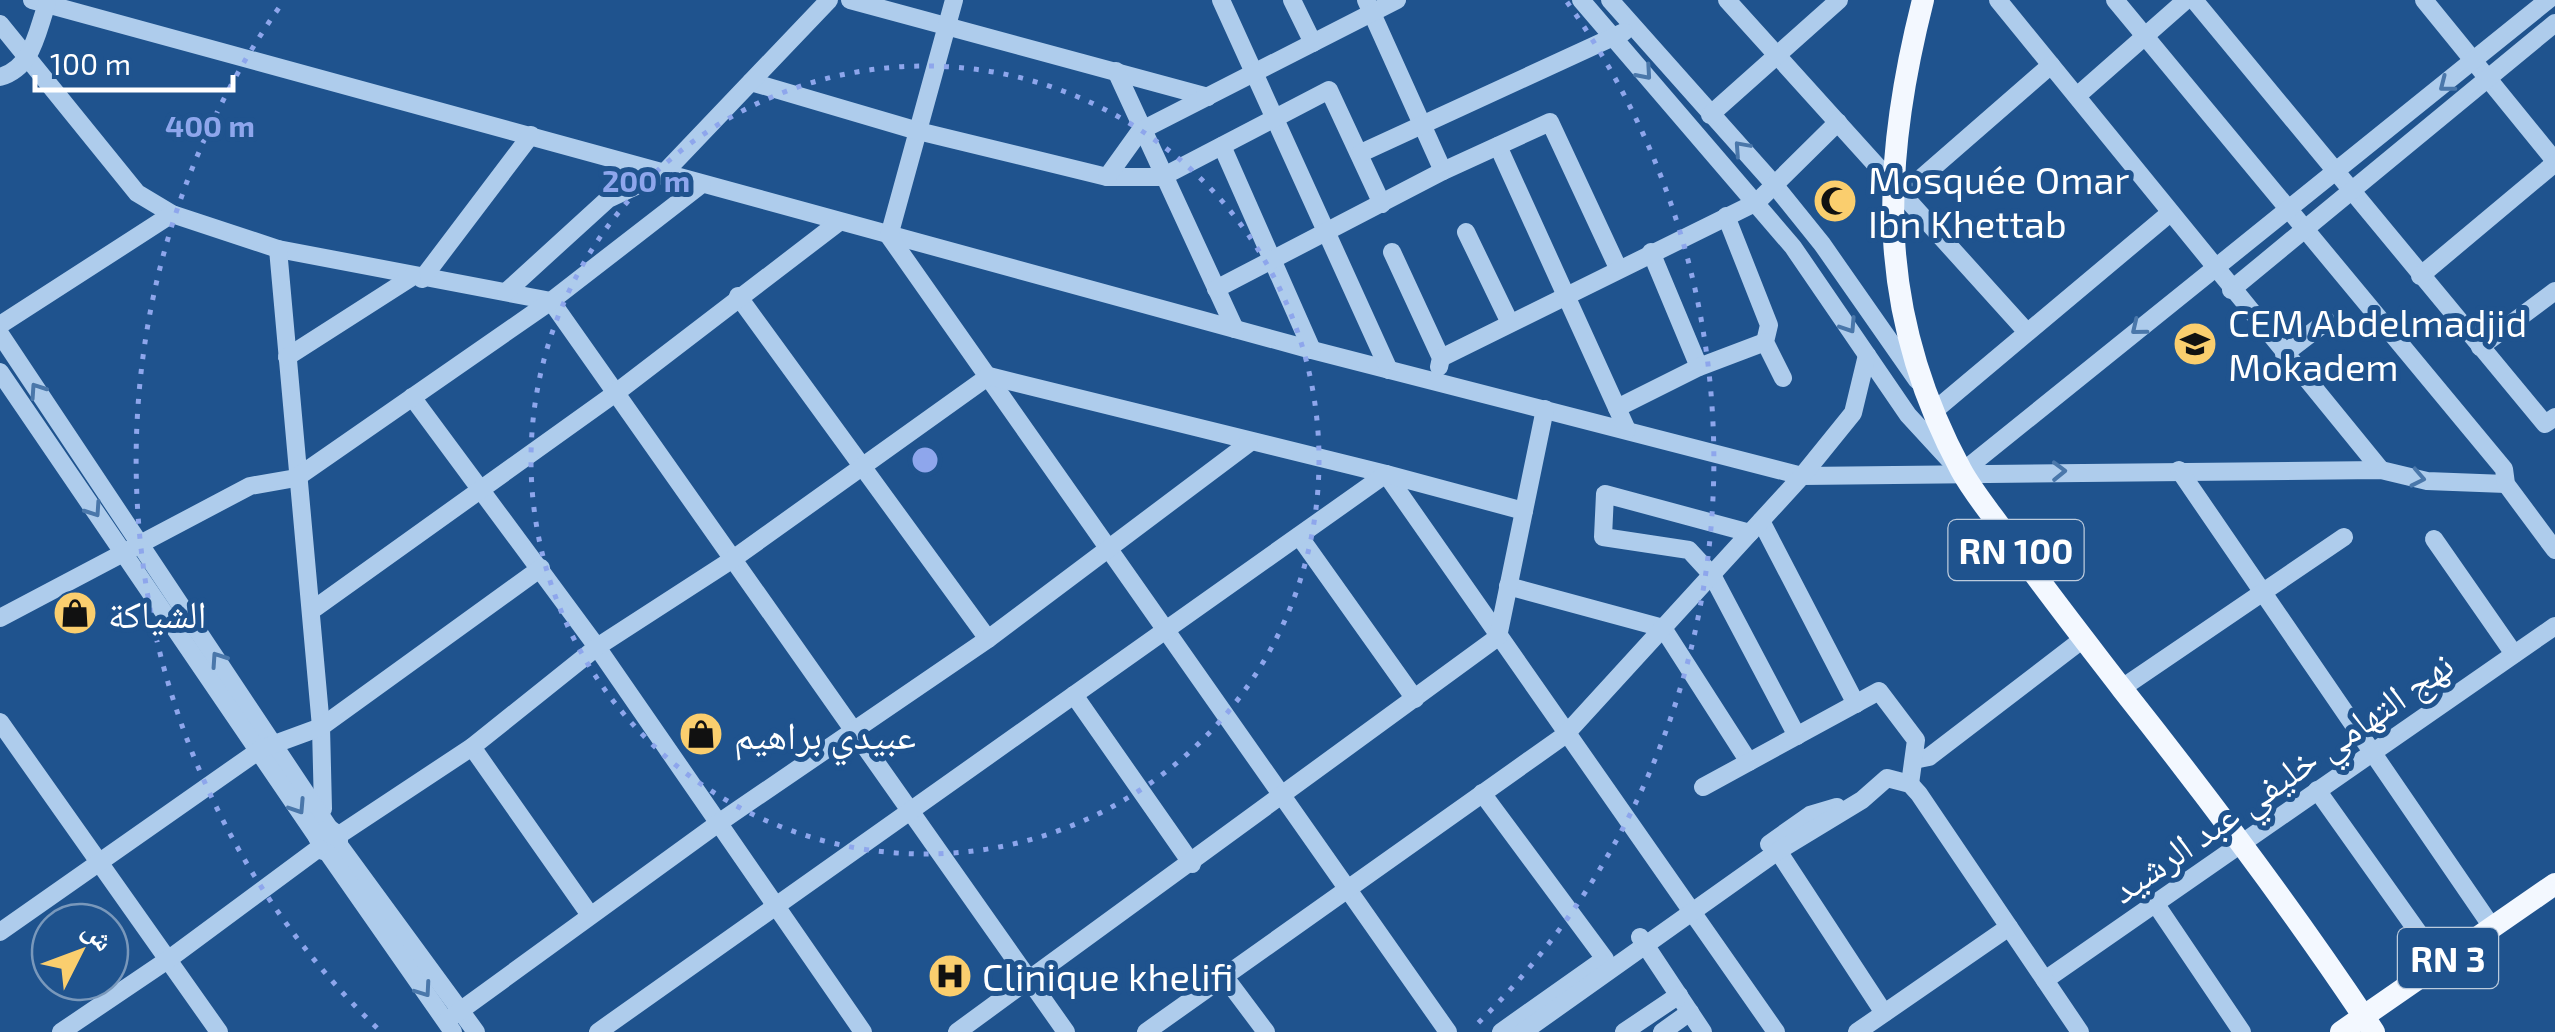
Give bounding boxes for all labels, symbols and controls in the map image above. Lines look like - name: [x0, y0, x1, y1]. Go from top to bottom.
- scale bar: [35, 30, 232, 92]
- text: 100 m: [50, 45, 131, 81]
- one-way arrow: [1633, 62, 1651, 80]
- one-way arrow: [2439, 73, 2457, 91]
- text: 400 m: [165, 107, 255, 143]
- one-way arrow: [1735, 141, 1753, 160]
- place label: Mosquée Omar Ibn Khettab: [1868, 156, 2130, 246]
- text: 200 m: [602, 162, 690, 198]
- mosque icon: Mosquée Omar Ibn Khettab: [1812, 178, 1858, 224]
- place label: CEM Abdelmadjid Mokadem: [2228, 299, 2527, 389]
- one-way arrow: [1836, 315, 1855, 333]
- one-way arrow: [2131, 316, 2149, 334]
- school or university icon: CEM Abdelmadjid Mokadem: [2172, 321, 2218, 367]
- one-way arrow: [31, 382, 49, 401]
- centre of rings: [907, 442, 943, 478]
- one-way arrow: [2052, 461, 2068, 482]
- one-way arrow: [2410, 467, 2427, 488]
- one-way arrow: [82, 499, 100, 518]
- road number: RN 100: [1948, 520, 2084, 580]
- shop icon: الشياكة: [52, 590, 98, 636]
- place label: الشياكة: [108, 590, 207, 636]
- street label: نهج التهامي خليفي عبد الرشيد: [2101, 640, 2466, 919]
- one-way arrow: [212, 652, 231, 670]
- shop icon: عبيدي براهيم: [678, 711, 724, 757]
- place label: عبيدي براهيم: [734, 711, 916, 766]
- one-way arrow: [286, 796, 305, 814]
- north arrow: [30, 902, 130, 1002]
- text: ش: [76, 912, 122, 958]
- road number: RN 3: [2398, 928, 2498, 988]
- hospital icon: Clinique khelifi: [927, 953, 973, 999]
- place label: Clinique khelifi: [982, 953, 1234, 999]
- one-way arrow: [412, 979, 430, 997]

